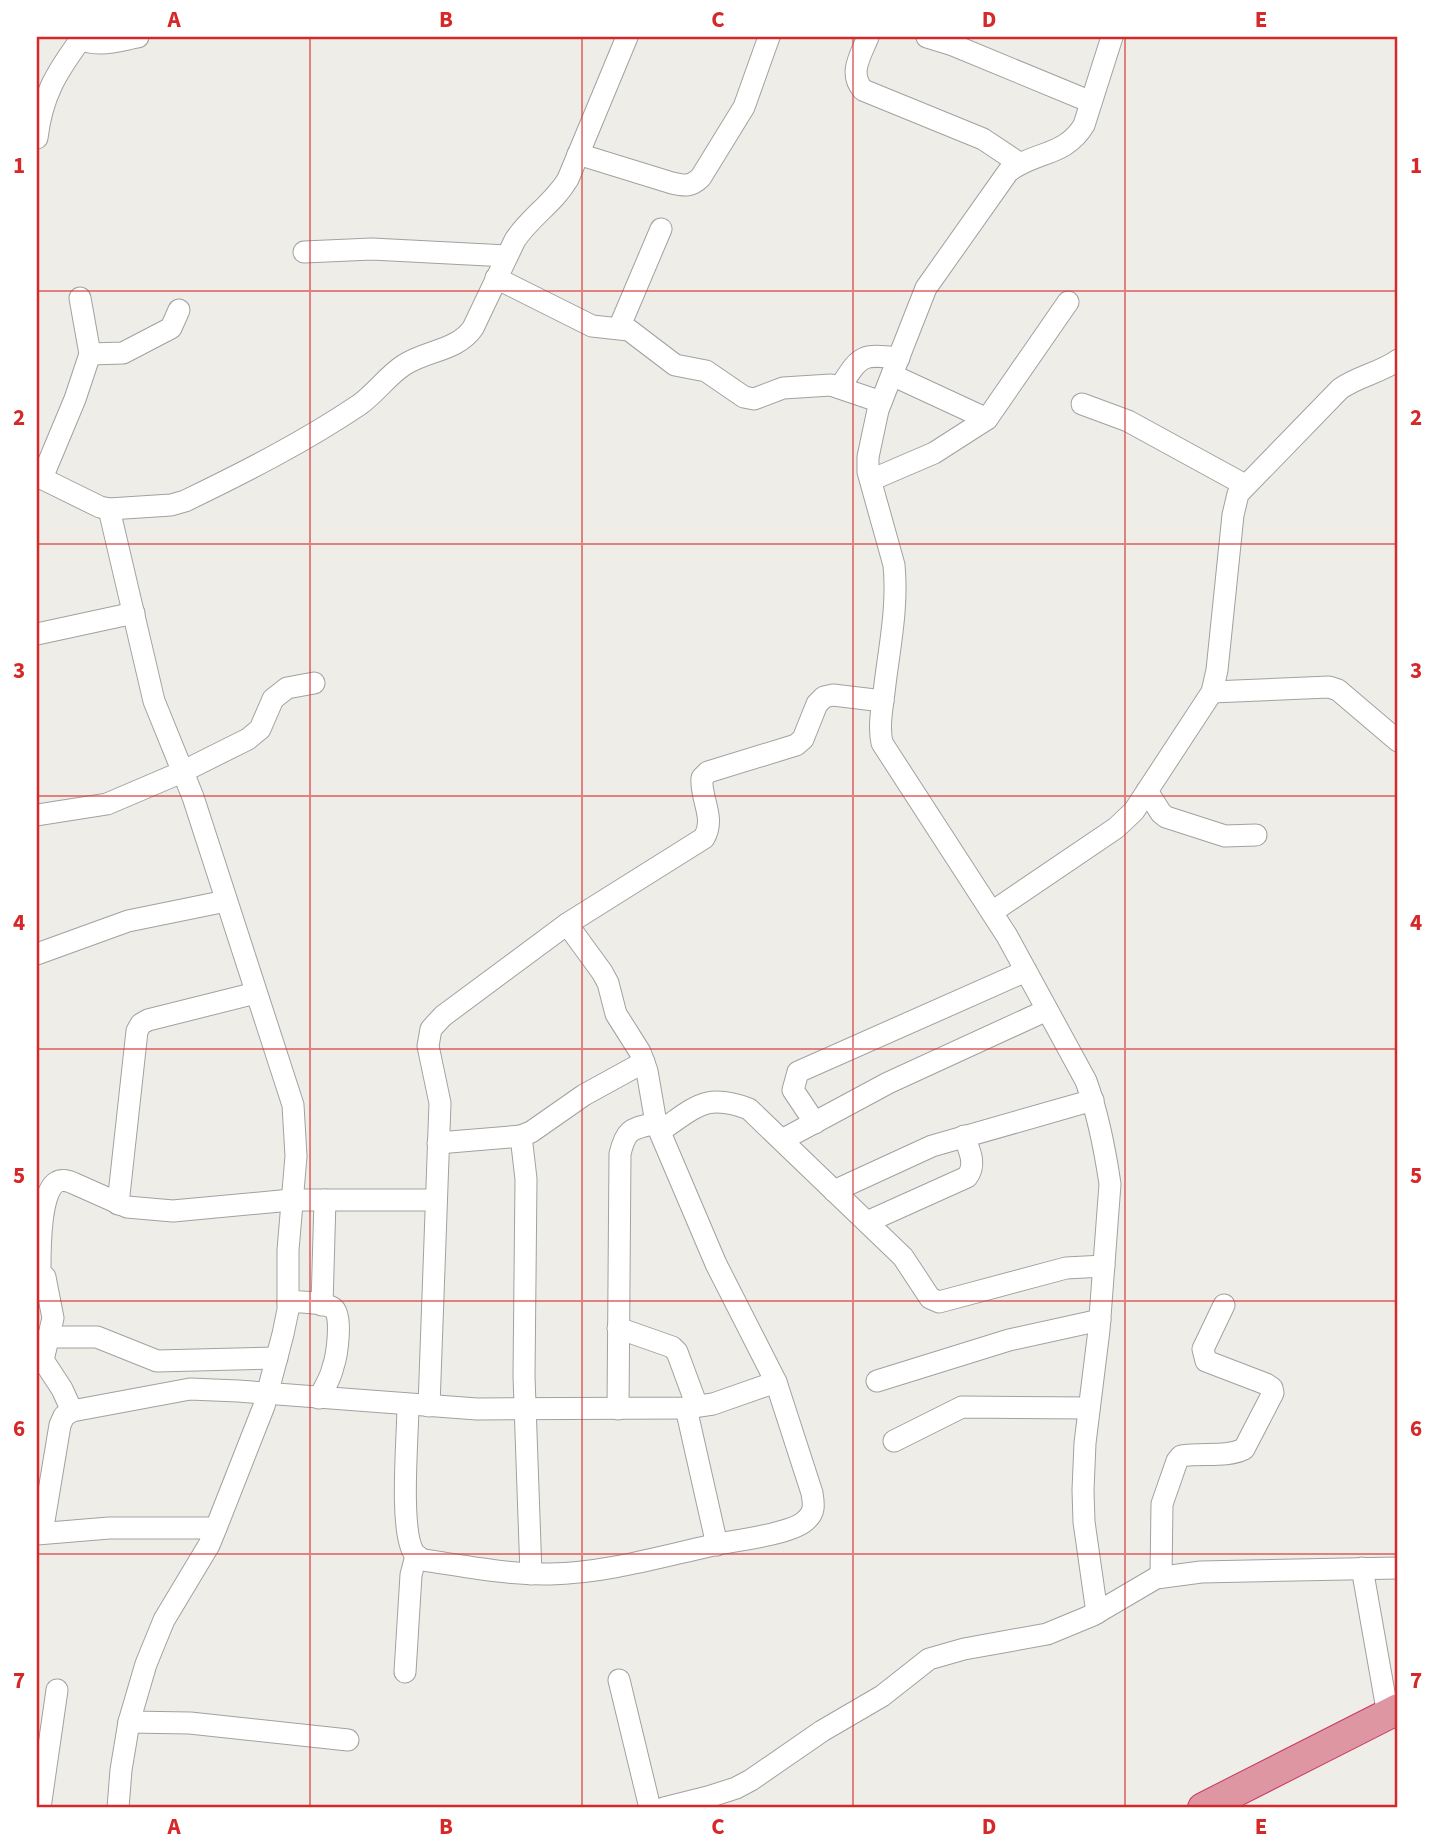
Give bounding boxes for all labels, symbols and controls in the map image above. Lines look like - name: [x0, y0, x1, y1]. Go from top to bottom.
- text: A: [166, 3, 181, 36]
- text: B: [439, 3, 453, 36]
- text: C: [711, 3, 725, 36]
- text: D: [982, 3, 996, 36]
- text: E: [1255, 3, 1267, 36]
- text: 1: [13, 149, 25, 182]
- text: 1: [1410, 149, 1422, 182]
- text: 2: [13, 401, 25, 434]
- text: 2: [1410, 401, 1422, 434]
- text: 3: [13, 654, 25, 687]
- text: 3: [1410, 654, 1422, 687]
- text: 4: [13, 906, 25, 939]
- text: 4: [1410, 906, 1422, 939]
- text: 5: [13, 1159, 25, 1192]
- text: 5: [1410, 1159, 1422, 1192]
- text: 6: [13, 1412, 25, 1445]
- text: 6: [1410, 1412, 1422, 1445]
- text: 7: [13, 1664, 25, 1697]
- text: 7: [1410, 1664, 1422, 1697]
- text: A: [166, 1810, 181, 1843]
- text: B: [439, 1810, 453, 1843]
- text: C: [711, 1810, 725, 1843]
- text: D: [982, 1810, 996, 1843]
- text: E: [1255, 1810, 1267, 1843]

